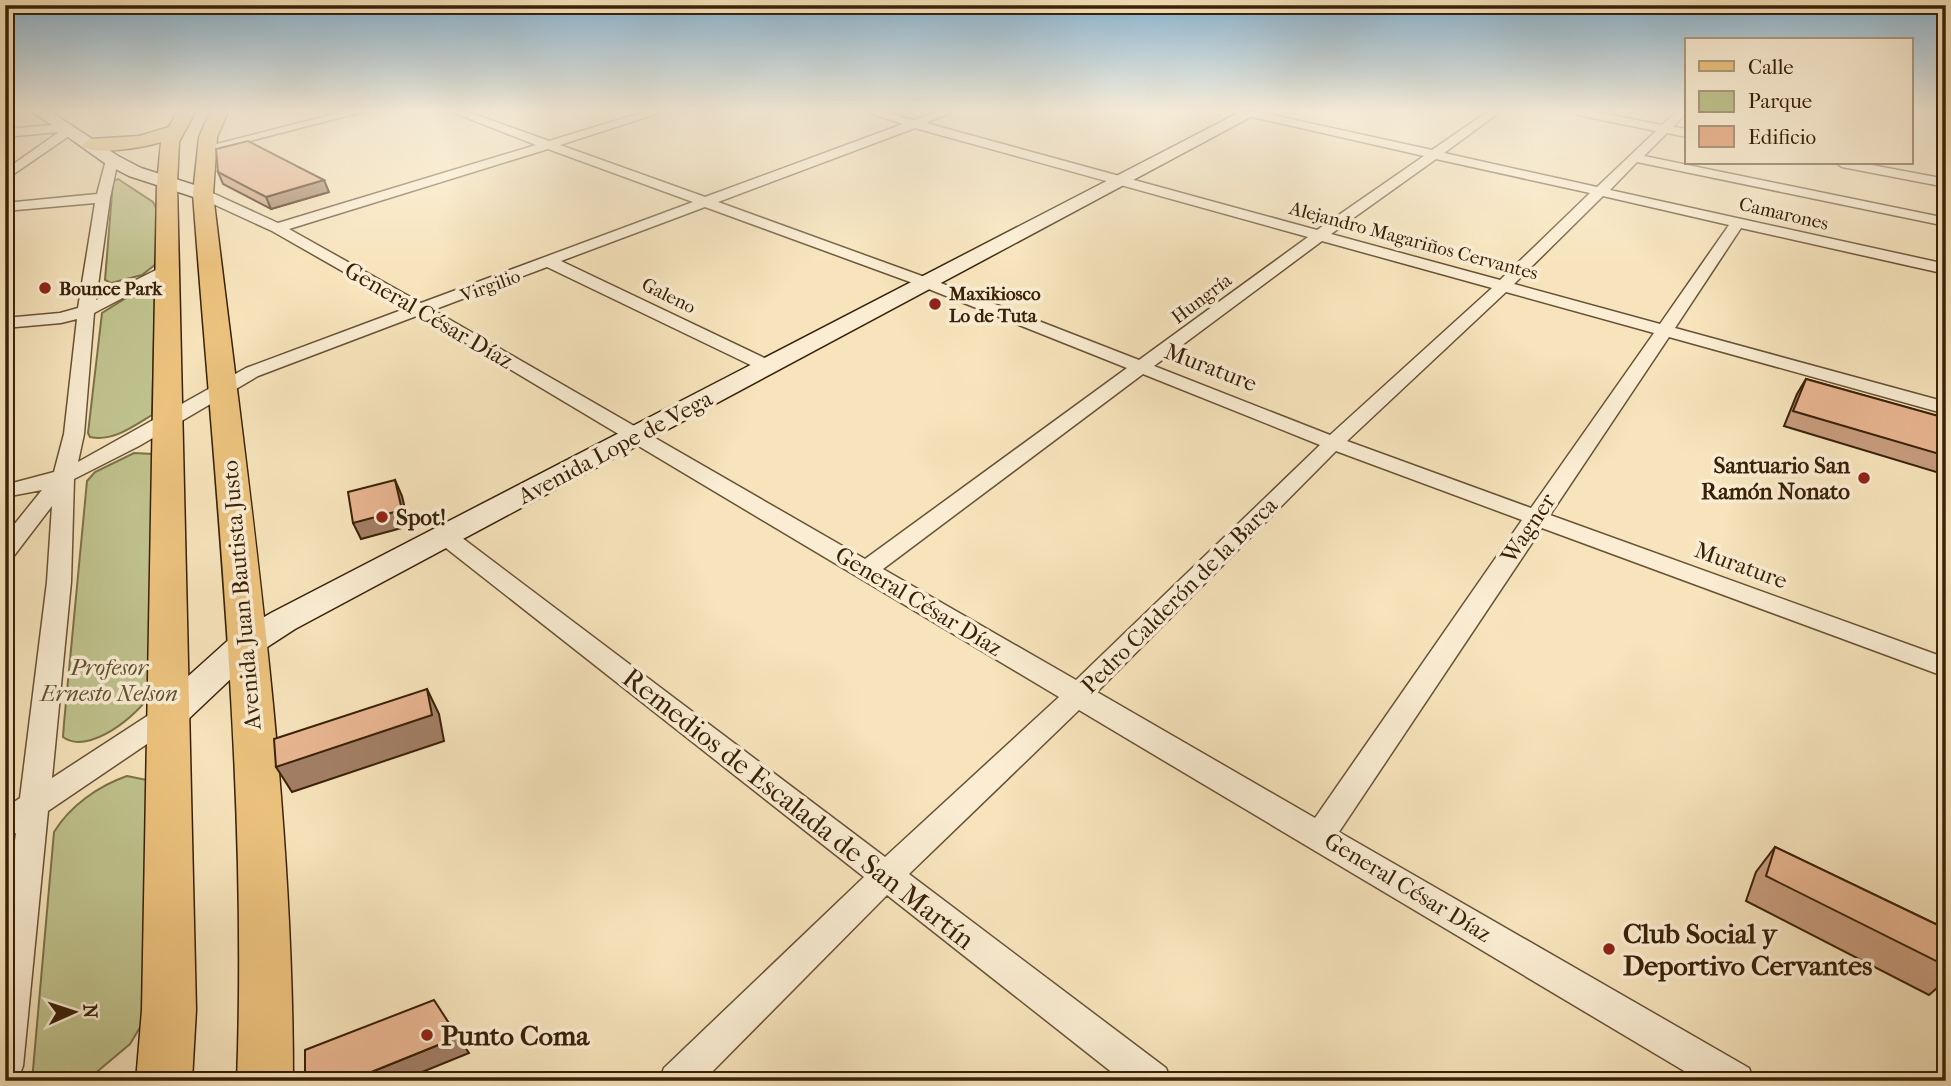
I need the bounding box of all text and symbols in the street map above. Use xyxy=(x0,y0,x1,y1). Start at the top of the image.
legend xyxy=(1685,38,1912,164)
text: Calle xyxy=(1748,55,1794,79)
text: Parque xyxy=(1748,89,1812,113)
text: Edificio xyxy=(1748,125,1816,149)
street label: Camarones xyxy=(1737,193,1831,235)
street label: Alejandro Magariños Cervantes xyxy=(1286,197,1540,285)
street label: General César Díaz xyxy=(340,256,518,375)
street label: Virgilio xyxy=(456,265,524,307)
street label: Hungría xyxy=(1167,269,1236,328)
street label: Galeno xyxy=(638,273,699,319)
place label: Bounce Park xyxy=(59,278,163,300)
marker: Bounce Park xyxy=(37,280,53,296)
place label: Maxikiosco Lo de Tuta xyxy=(948,283,1041,327)
marker: Maxikiosco Lo de Tuta xyxy=(927,296,943,312)
street label: Murature xyxy=(1161,338,1261,397)
street label: Avenida Lope de Vega xyxy=(513,385,717,511)
place label: Santuario San Ramón Nonato xyxy=(1701,452,1851,505)
street label: Avenida Juan Bautista Justo xyxy=(216,459,267,732)
marker: Santuario San Ramón Nonato xyxy=(1856,470,1872,486)
street label: Wagner xyxy=(1495,488,1562,569)
street label: Pedro Calderón de la Barca xyxy=(1076,492,1283,699)
place label: Spot! xyxy=(396,504,446,531)
marker: Spot! xyxy=(374,509,390,525)
street label: Murature xyxy=(1691,536,1791,595)
street label: General César Díaz xyxy=(830,541,1007,662)
park label: Profesor Ernesto Nelson xyxy=(38,654,178,707)
street label: Remedios de Escalada de San Martín xyxy=(616,661,981,956)
street label: General César Díaz xyxy=(1319,827,1496,948)
place label: Club Social y Deportivo Cervantes xyxy=(1623,917,1872,982)
marker: Club Social y Deportivo Cervantes xyxy=(1601,941,1617,957)
north arrow xyxy=(38,978,108,1048)
text: N xyxy=(79,1003,101,1020)
place label: Punto Coma xyxy=(441,1019,590,1052)
marker: Punto Coma xyxy=(419,1027,435,1043)

